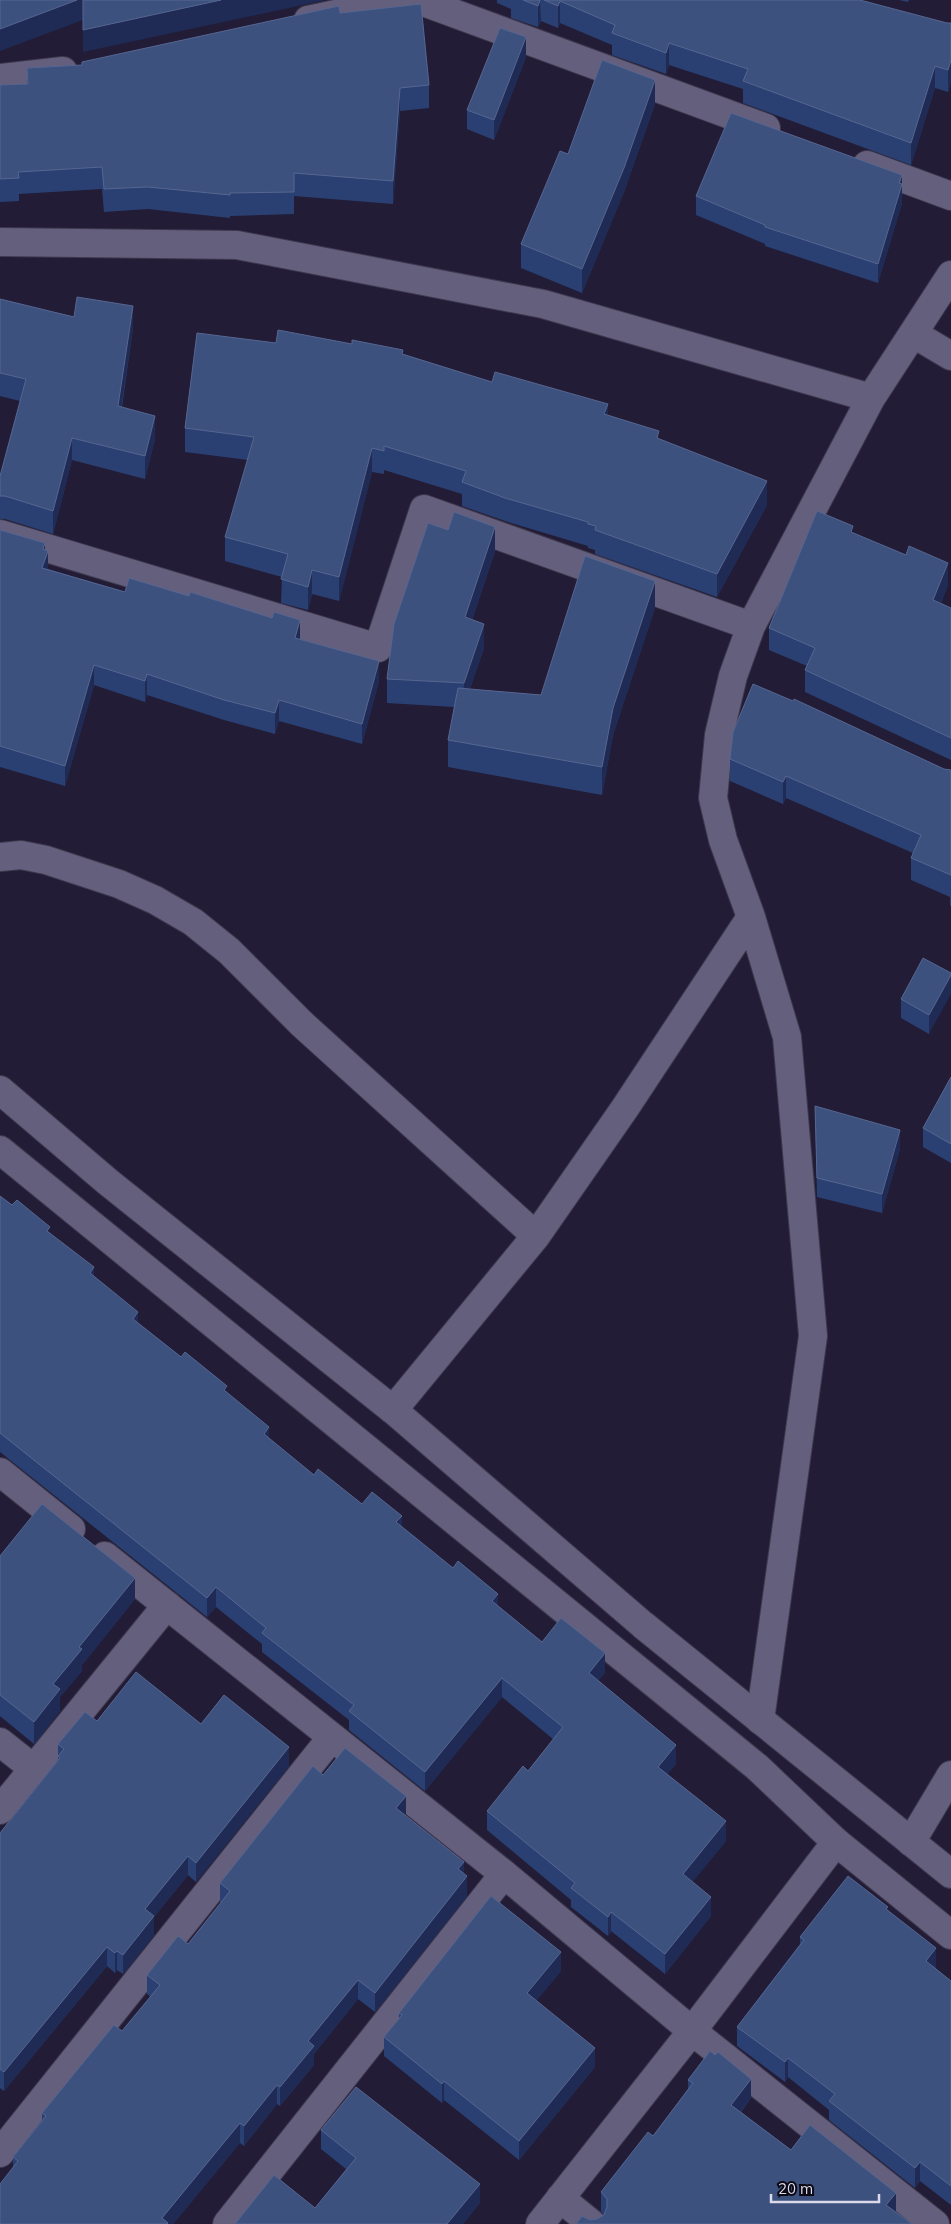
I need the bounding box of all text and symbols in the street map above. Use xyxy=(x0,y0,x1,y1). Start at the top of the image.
scale bar xyxy=(771,2172,878,2204)
text: 20 m xyxy=(778,2179,813,2198)

